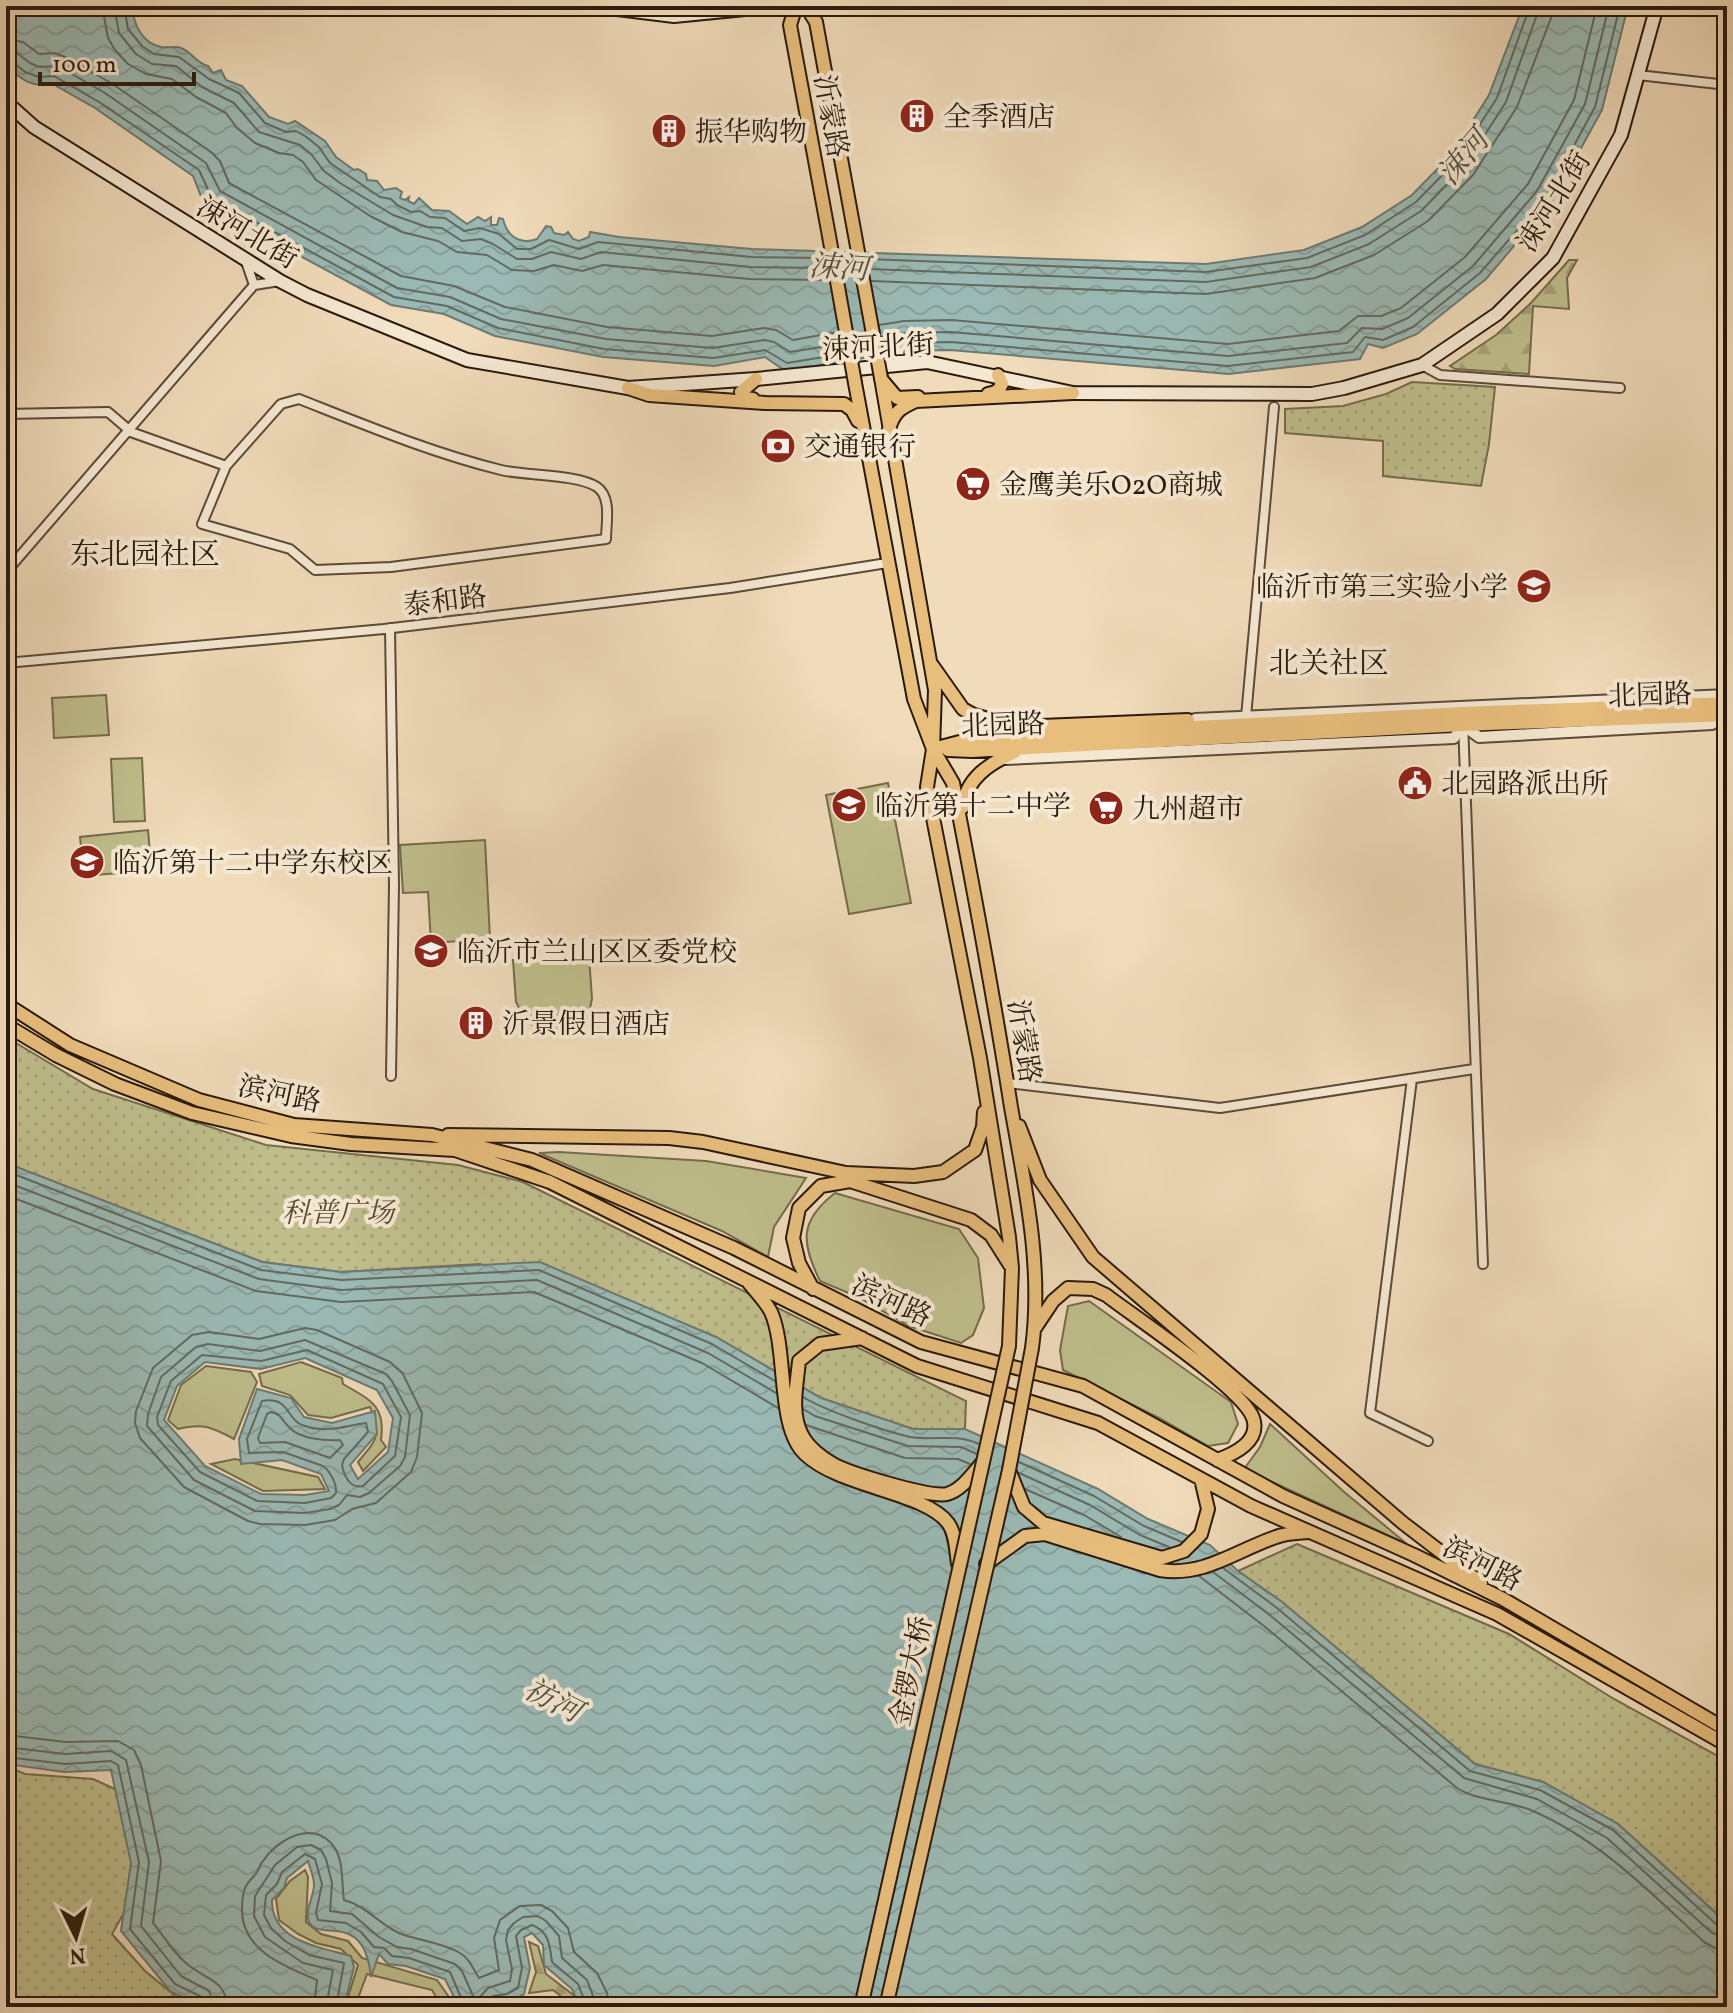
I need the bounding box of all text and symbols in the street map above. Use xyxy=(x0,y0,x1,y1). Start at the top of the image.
scale bar xyxy=(40,36,194,86)
text: 100 m xyxy=(52,49,117,83)
street label: 沂蒙路 xyxy=(803,72,856,161)
building icon: 全季酒店 xyxy=(898,97,936,135)
place label: 全季酒店 xyxy=(943,99,1055,138)
building icon: 振华购物 xyxy=(650,112,688,150)
place label: 振华购物 xyxy=(695,114,807,153)
water label: 涑河 xyxy=(1429,118,1503,195)
street label: 涑河北街 xyxy=(1509,144,1601,260)
street label: 涑河北街 xyxy=(189,189,305,280)
water label: 涑河 xyxy=(807,246,875,292)
street label: 涑河北街 xyxy=(821,326,935,371)
bank icon: 交通银行 xyxy=(759,427,797,465)
place label: 交通银行 xyxy=(804,429,916,468)
supermarket icon: 金鹰美乐O2O商城 xyxy=(954,465,992,503)
place label: 金鹰美乐O2O商城 xyxy=(999,467,1223,506)
district label: 东北园社区 xyxy=(70,535,220,577)
school or university icon: 临沂市第三实验小学 xyxy=(1515,567,1553,605)
place label: 临沂市第三实验小学 xyxy=(1256,569,1508,608)
street label: 泰和路 xyxy=(401,578,489,627)
district label: 北关社区 xyxy=(1269,644,1389,686)
street label: 北园路 xyxy=(1607,676,1693,717)
street label: 北园路 xyxy=(960,706,1046,747)
public building icon: 北园路派出所 xyxy=(1396,764,1434,802)
place label: 北园路派出所 xyxy=(1441,766,1609,805)
school or university icon: 临沂第十二中学 xyxy=(830,786,868,824)
place label: 临沂第十二中学 xyxy=(875,788,1071,827)
supermarket icon: 九州超市 xyxy=(1087,789,1125,827)
place label: 九州超市 xyxy=(1132,791,1244,830)
school or university icon: 临沂第十二中学东校区 xyxy=(68,843,106,881)
place label: 临沂第十二中学东校区 xyxy=(113,845,393,884)
school or university icon: 临沂市兰山区区委党校 xyxy=(412,932,450,970)
place label: 临沂市兰山区区委党校 xyxy=(457,934,737,973)
street label: 沂蒙路 xyxy=(997,997,1048,1086)
building icon: 沂景假日酒店 xyxy=(457,1004,495,1042)
place label: 沂景假日酒店 xyxy=(502,1006,670,1045)
street label: 滨河路 xyxy=(234,1068,325,1123)
park label: 科普广场 xyxy=(282,1195,396,1234)
street label: 滨河路 xyxy=(845,1267,937,1338)
street label: 滨河路 xyxy=(1436,1529,1528,1602)
street label: 金锣大桥 xyxy=(882,1613,943,1730)
water label: 祊河 xyxy=(516,1669,593,1736)
north arrow xyxy=(36,1897,116,1977)
text: N xyxy=(68,1938,87,1971)

